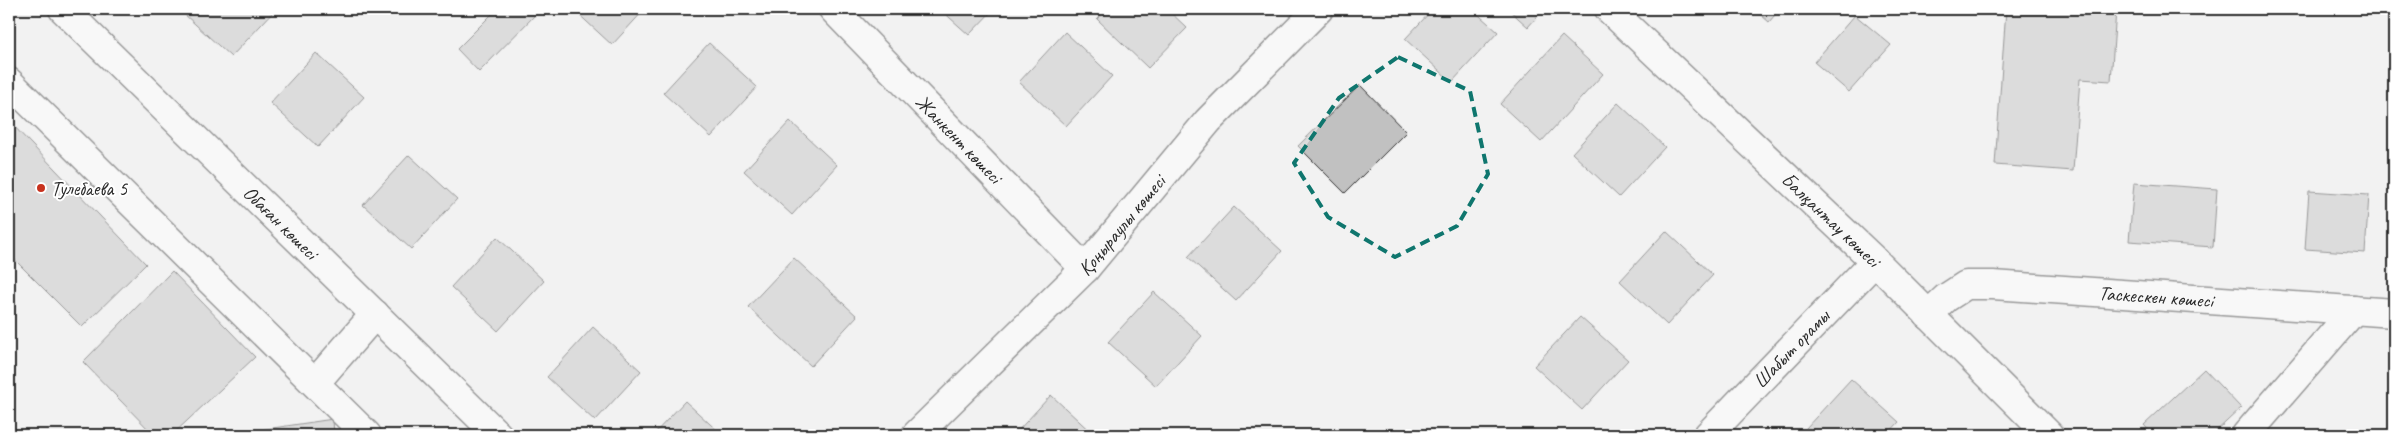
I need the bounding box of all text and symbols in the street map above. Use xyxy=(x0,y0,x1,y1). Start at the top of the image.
street label: Жанкент көшесі xyxy=(910,90,1009,191)
street label: Балқантау көшесі xyxy=(1776,167,1887,274)
street label: Қоңыраулы көшесі xyxy=(1073,168,1172,281)
place label: Тулебаева 5 xyxy=(51,176,128,201)
street label: Обаған көшесі xyxy=(238,181,325,267)
marker: Тулебаева 5 xyxy=(35,182,47,194)
street label: Таскескен көшесі xyxy=(2098,280,2216,314)
street label: Шабыт орамы xyxy=(1748,303,1836,393)

